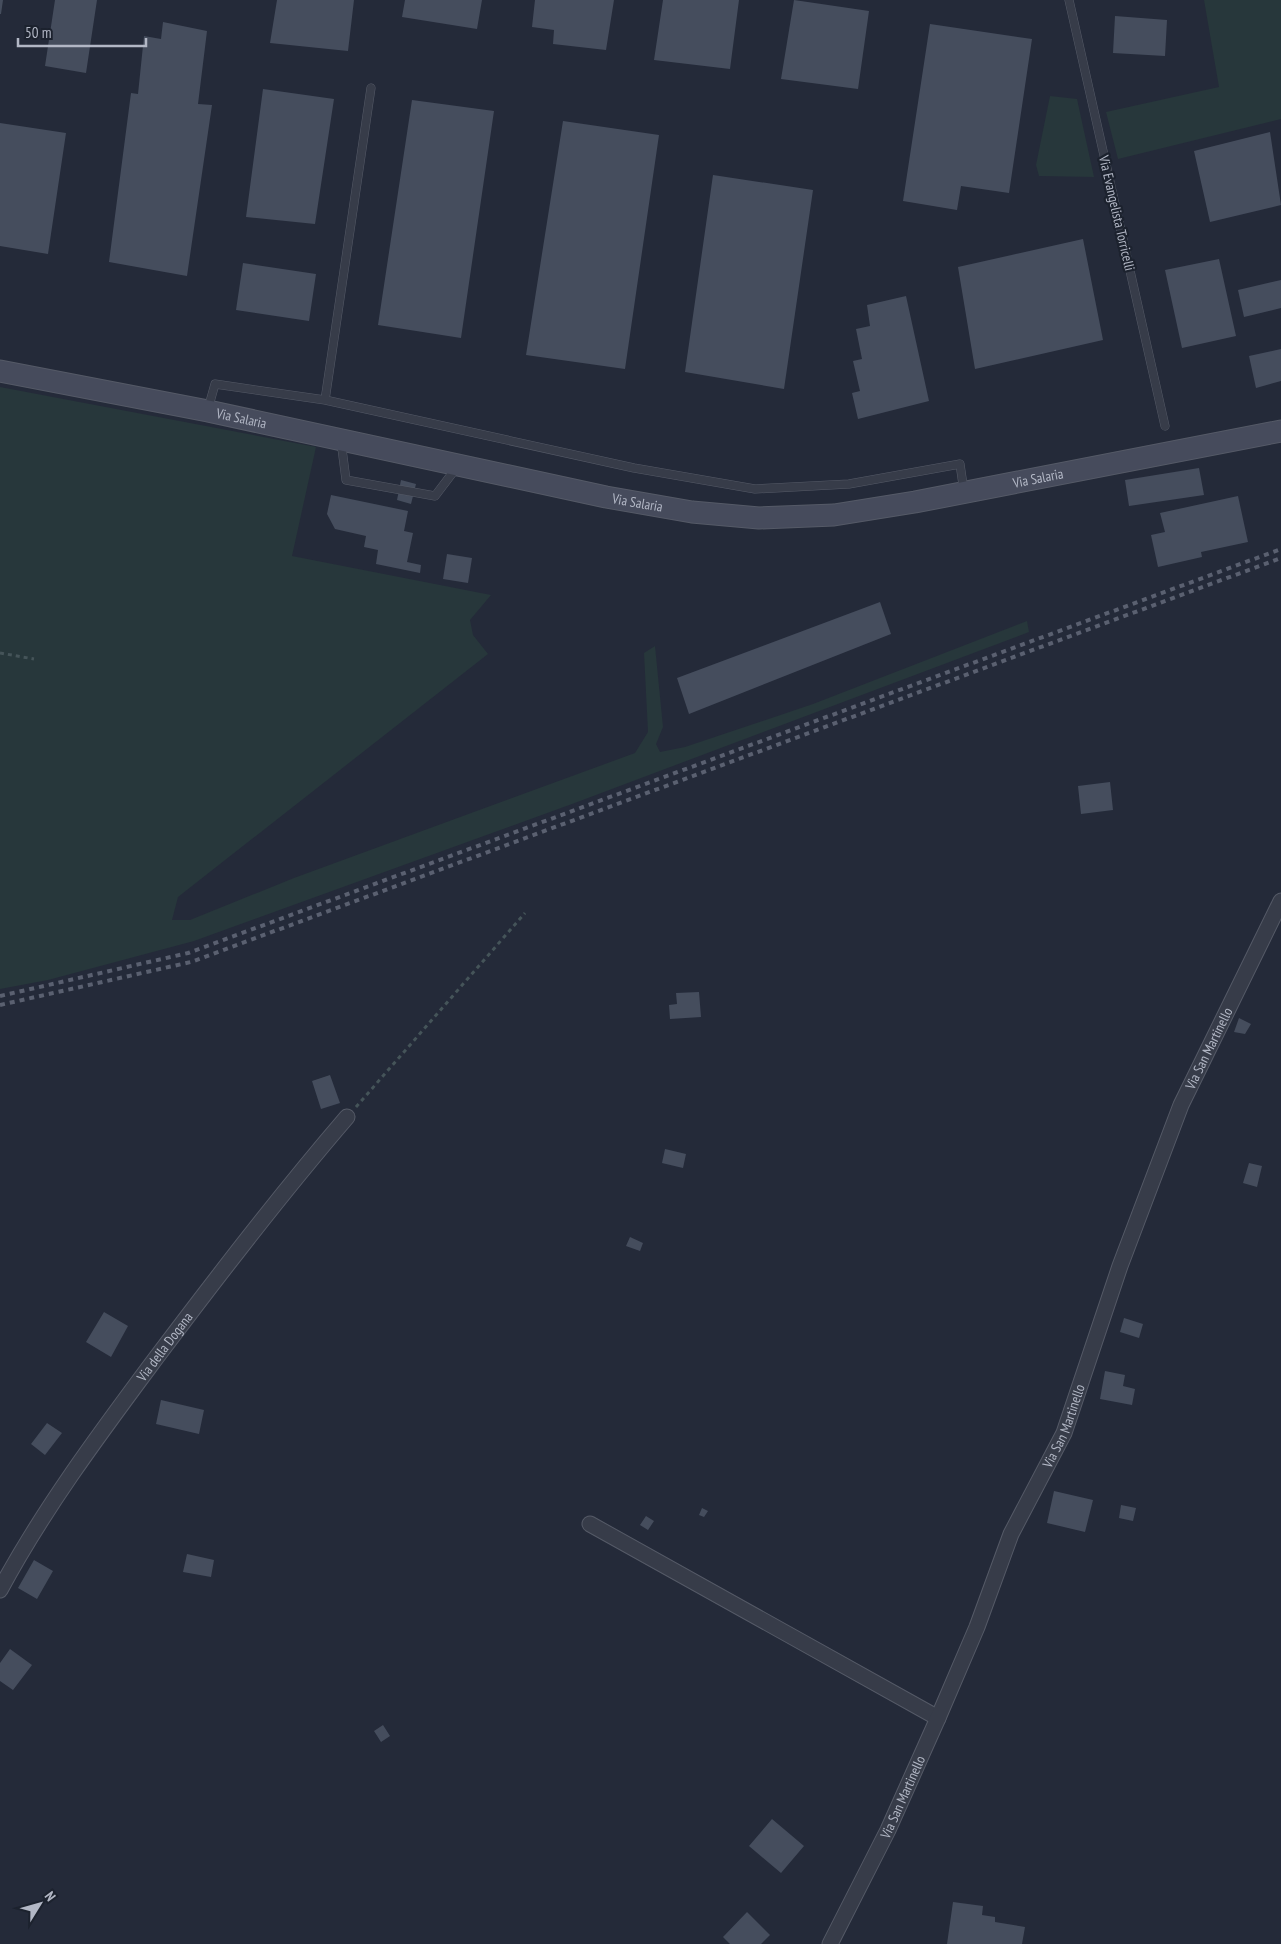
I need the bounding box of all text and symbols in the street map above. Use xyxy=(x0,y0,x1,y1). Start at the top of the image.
scale bar xyxy=(18,15,145,47)
text: 50 m xyxy=(25,23,51,42)
street label: Via Evangelista Torricelli xyxy=(1095,153,1139,272)
street label: Via Salaria xyxy=(214,404,268,432)
street label: Via Salaria xyxy=(1010,464,1065,492)
street label: Via Salaria xyxy=(610,489,664,516)
street label: Via San Martinello xyxy=(1181,1004,1236,1093)
street label: Via della Dogana xyxy=(132,1309,197,1386)
street label: Via San Martinello xyxy=(1038,1382,1089,1472)
street label: Via San Martinello xyxy=(876,1753,929,1842)
north arrow xyxy=(15,1879,65,1929)
text: N xyxy=(41,1888,60,1905)

